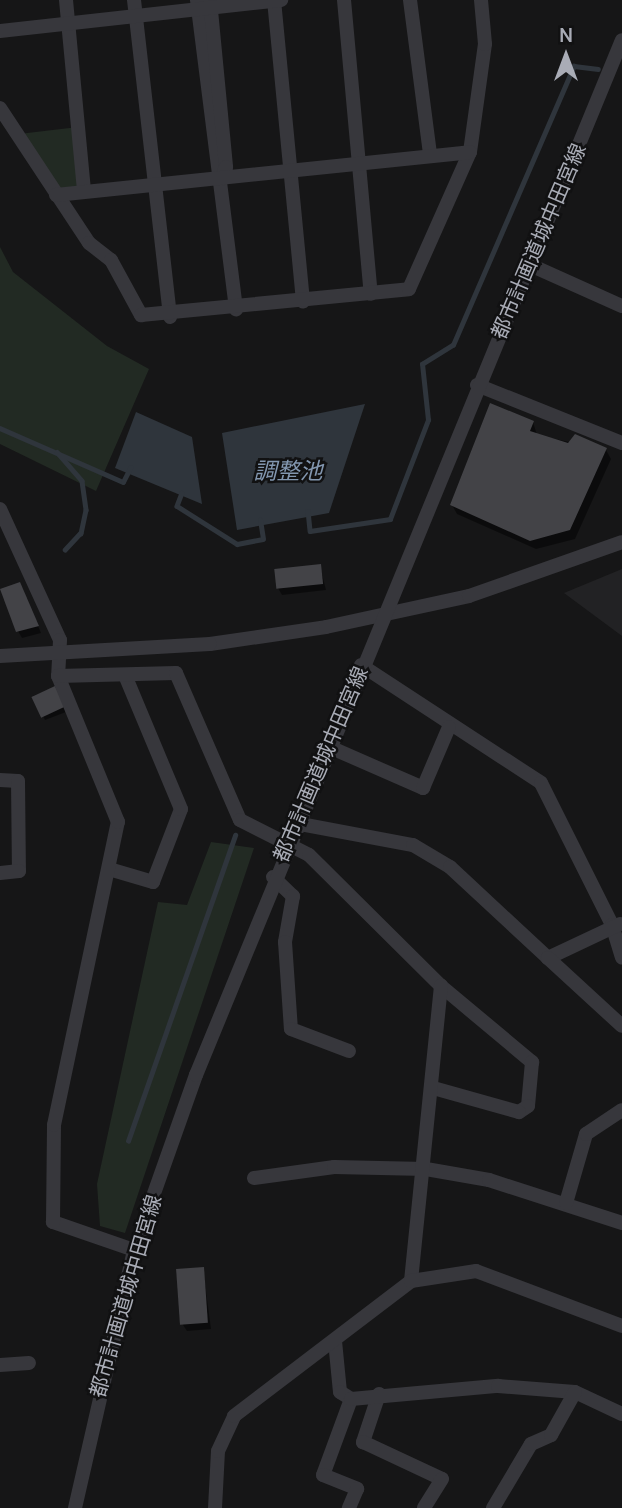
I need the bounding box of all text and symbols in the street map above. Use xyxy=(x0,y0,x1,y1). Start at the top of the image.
north arrow xyxy=(531,21,601,91)
text: N xyxy=(559,22,573,48)
street label: 都市計画道城中田宮線 xyxy=(485,139,591,343)
water label: 調整池 xyxy=(254,456,322,484)
street label: 都市計画道城中田宮線 xyxy=(267,662,373,866)
street label: 都市計画道城中田宮線 xyxy=(84,1192,166,1400)

